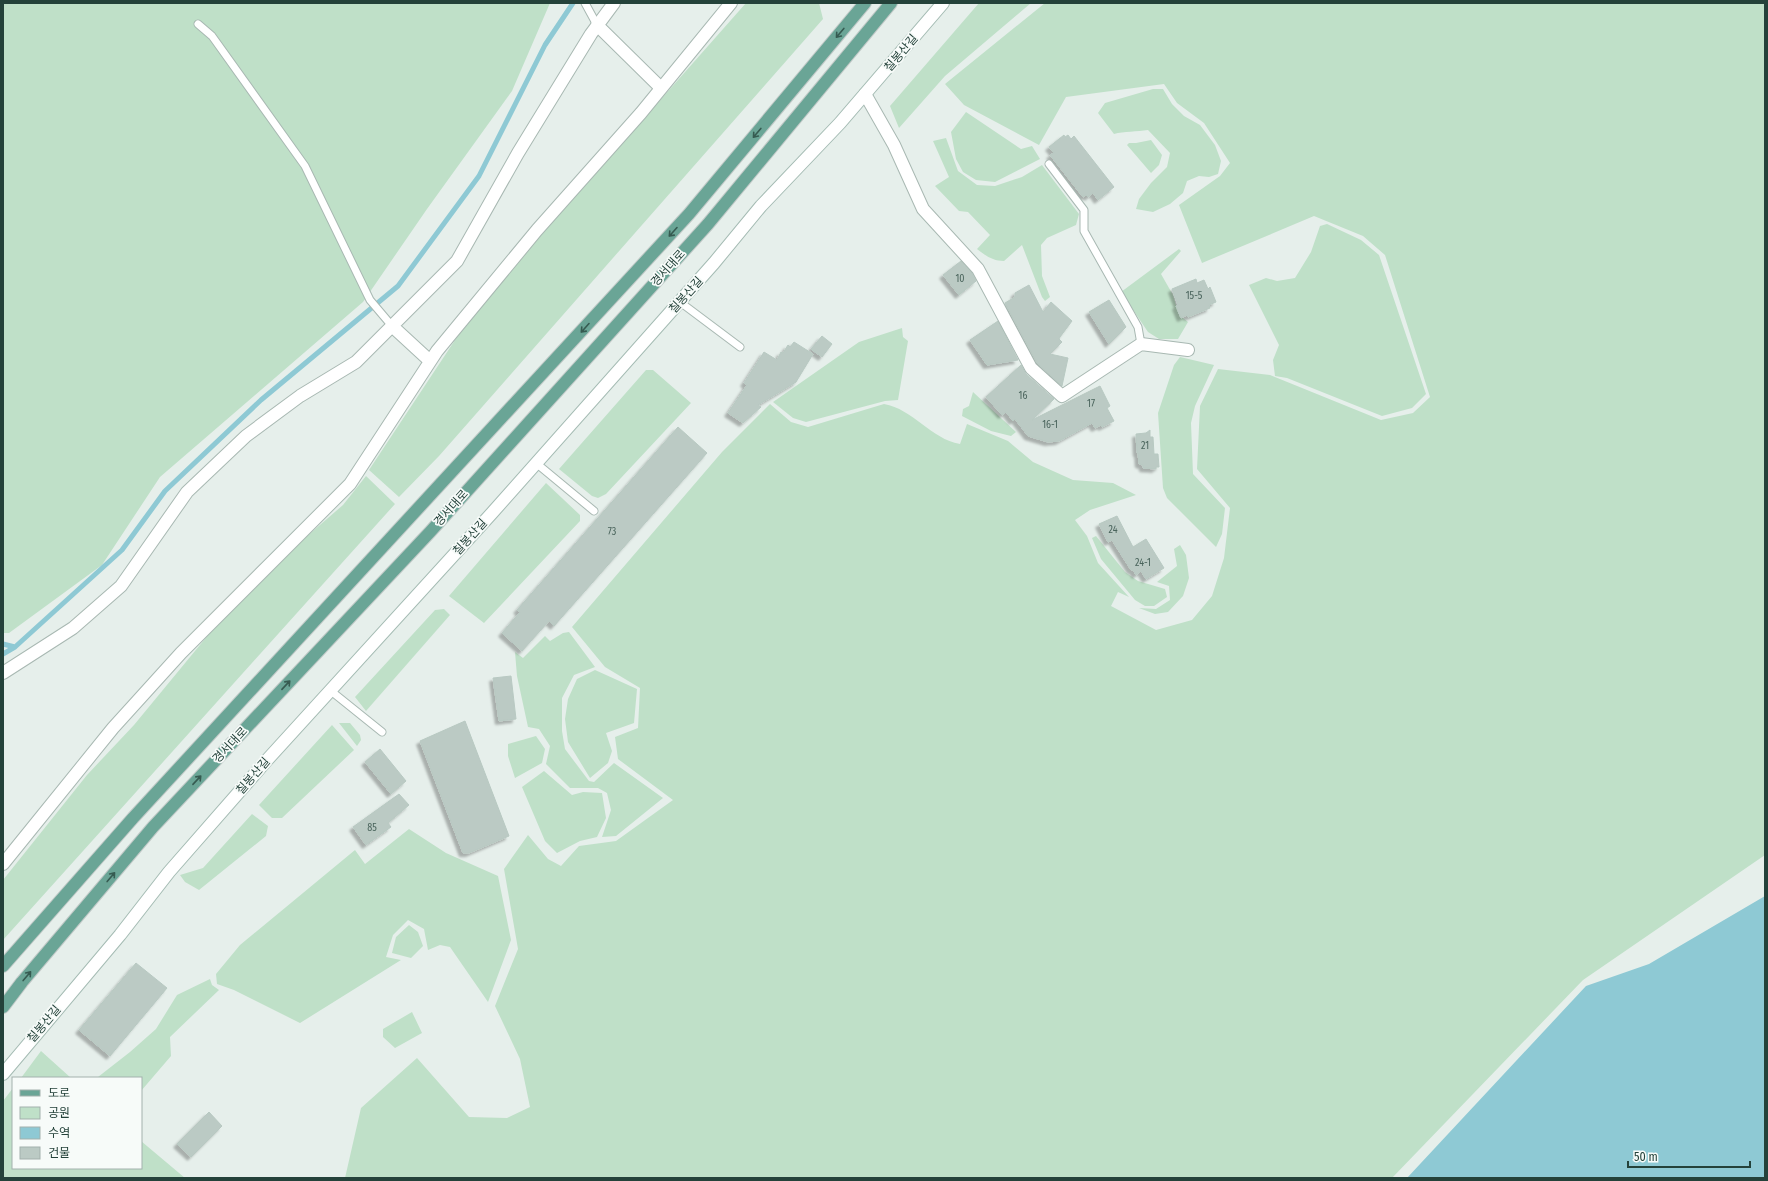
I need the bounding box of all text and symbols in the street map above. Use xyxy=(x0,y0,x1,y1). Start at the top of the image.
one-way arrow xyxy=(836,28,845,38)
street label: 칠봉산길 xyxy=(881,32,921,74)
one-way arrow xyxy=(753,127,761,138)
one-way arrow xyxy=(668,227,678,237)
street label: 경서대로 xyxy=(648,247,688,289)
house number: 10 xyxy=(955,273,965,285)
street label: 칠봉산길 xyxy=(666,274,706,316)
house number: 15-5 xyxy=(1186,290,1203,302)
one-way arrow xyxy=(580,323,590,333)
house number: 16 xyxy=(1019,390,1027,402)
house number: 17 xyxy=(1087,398,1095,410)
house number: 16-1 xyxy=(1042,419,1058,431)
house number: 21 xyxy=(1141,440,1149,452)
street label: 경서대로 xyxy=(431,487,471,529)
street label: 칠봉산길 xyxy=(450,516,490,558)
house number: 24 xyxy=(1108,524,1118,536)
house number: 73 xyxy=(608,526,617,538)
house number: 24-1 xyxy=(1135,557,1151,569)
one-way arrow xyxy=(282,680,291,690)
street label: 경서대로 xyxy=(210,724,250,766)
street label: 칠봉산길 xyxy=(233,755,273,797)
one-way arrow xyxy=(193,775,202,785)
house number: 85 xyxy=(367,822,377,834)
one-way arrow xyxy=(106,871,115,882)
one-way arrow xyxy=(22,970,31,981)
street label: 칠봉산길 xyxy=(24,1003,64,1045)
legend xyxy=(12,1077,142,1169)
text: 도로 xyxy=(48,1086,70,1100)
text: 공원 xyxy=(48,1106,70,1120)
text: 수역 xyxy=(48,1126,70,1140)
scale bar xyxy=(1628,1143,1750,1169)
text: 건물 xyxy=(48,1146,70,1160)
text: 50 m xyxy=(1634,1150,1658,1164)

